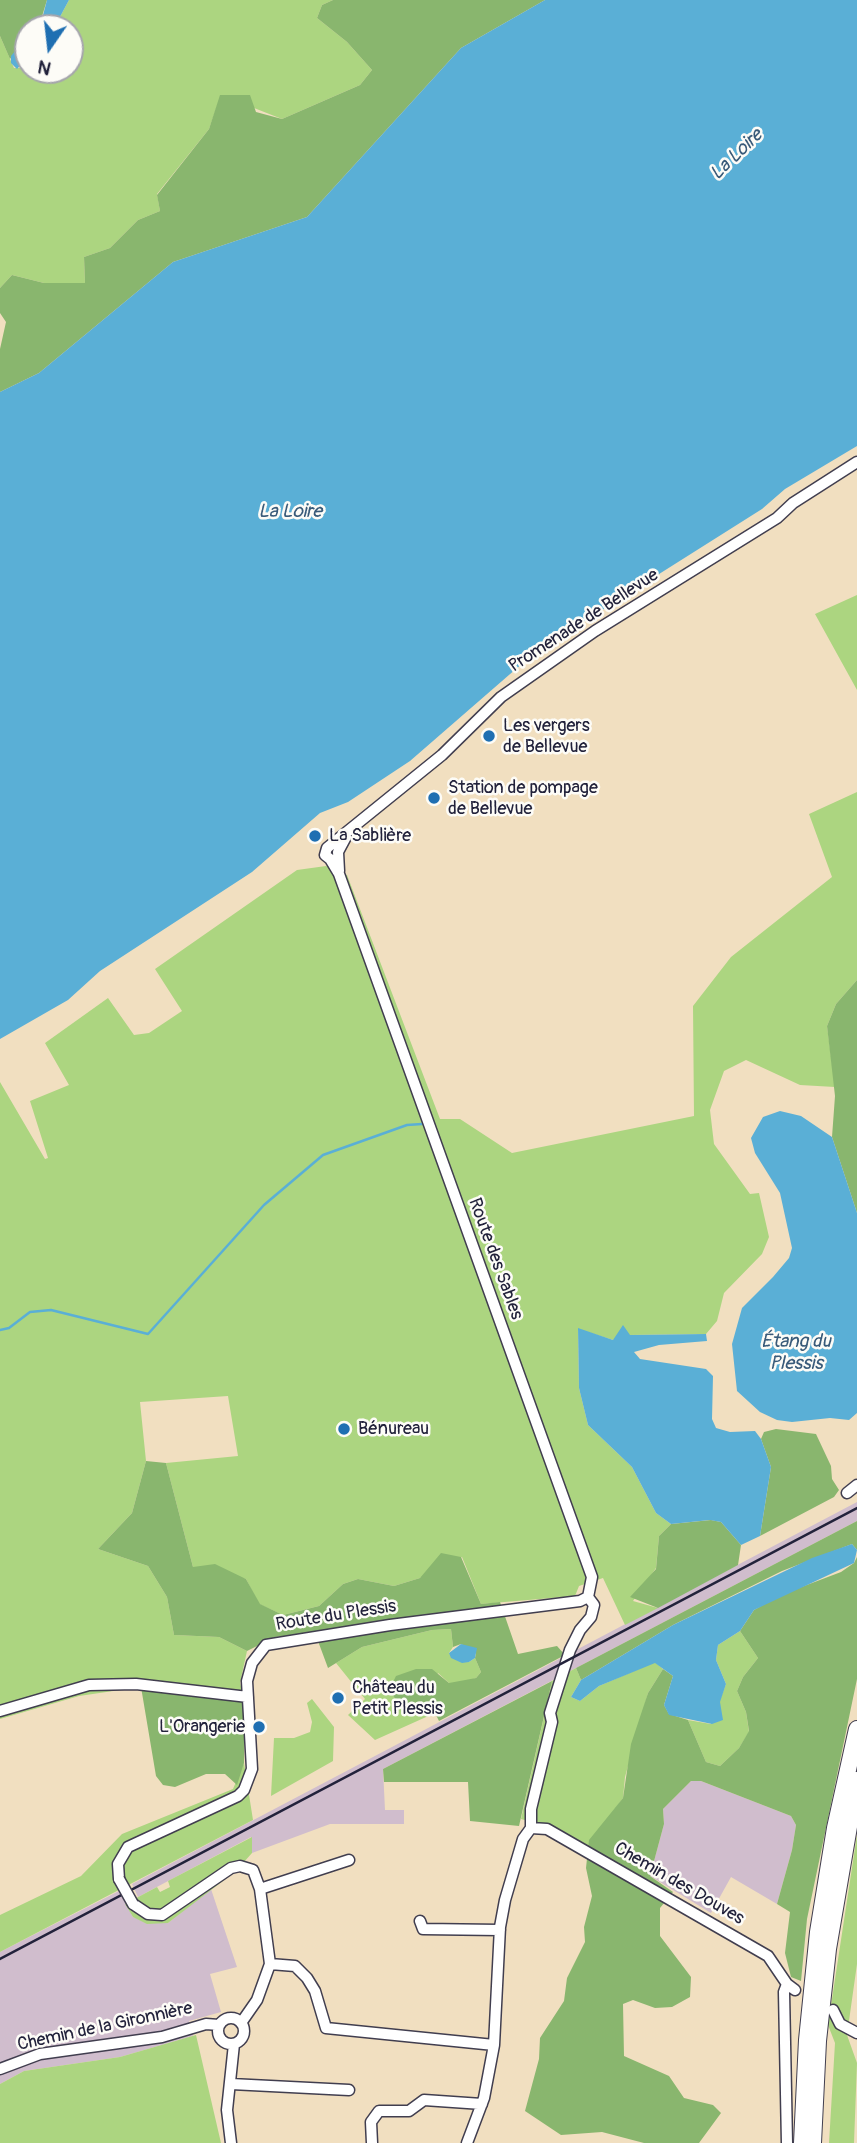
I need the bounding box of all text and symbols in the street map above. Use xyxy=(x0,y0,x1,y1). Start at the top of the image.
north arrow xyxy=(14,14,84,84)
text: N xyxy=(35,54,54,81)
water label: La Loire xyxy=(706,125,768,185)
water label: La Loire xyxy=(258,501,322,523)
street label: Promenade de Bellevue xyxy=(505,565,663,677)
place label: Les vergers de Bellevue xyxy=(503,715,590,758)
marker: Les vergers de Bellevue xyxy=(481,728,497,744)
place label: Station de pompage de Bellevue xyxy=(448,777,598,820)
marker: Station de pompage de Bellevue xyxy=(426,790,442,806)
place label: La Sablière xyxy=(329,825,411,847)
marker: La Sablière xyxy=(307,828,323,844)
street label: Route des Sables xyxy=(463,1195,527,1323)
water label: Étang du Plessis xyxy=(761,1331,831,1375)
place label: Bénureau xyxy=(358,1418,429,1440)
marker: Bénureau xyxy=(336,1421,352,1437)
street label: Route du Plessis xyxy=(274,1596,398,1636)
place label: Château du Petit Plessis xyxy=(352,1677,443,1720)
marker: Château du Petit Plessis xyxy=(330,1690,346,1706)
place label: L'Orangerie xyxy=(159,1716,245,1738)
marker: L'Orangerie xyxy=(251,1719,267,1735)
street label: Chemin des Douves xyxy=(610,1838,748,1930)
street label: Chemin de la Gironnière xyxy=(15,1998,195,2056)

